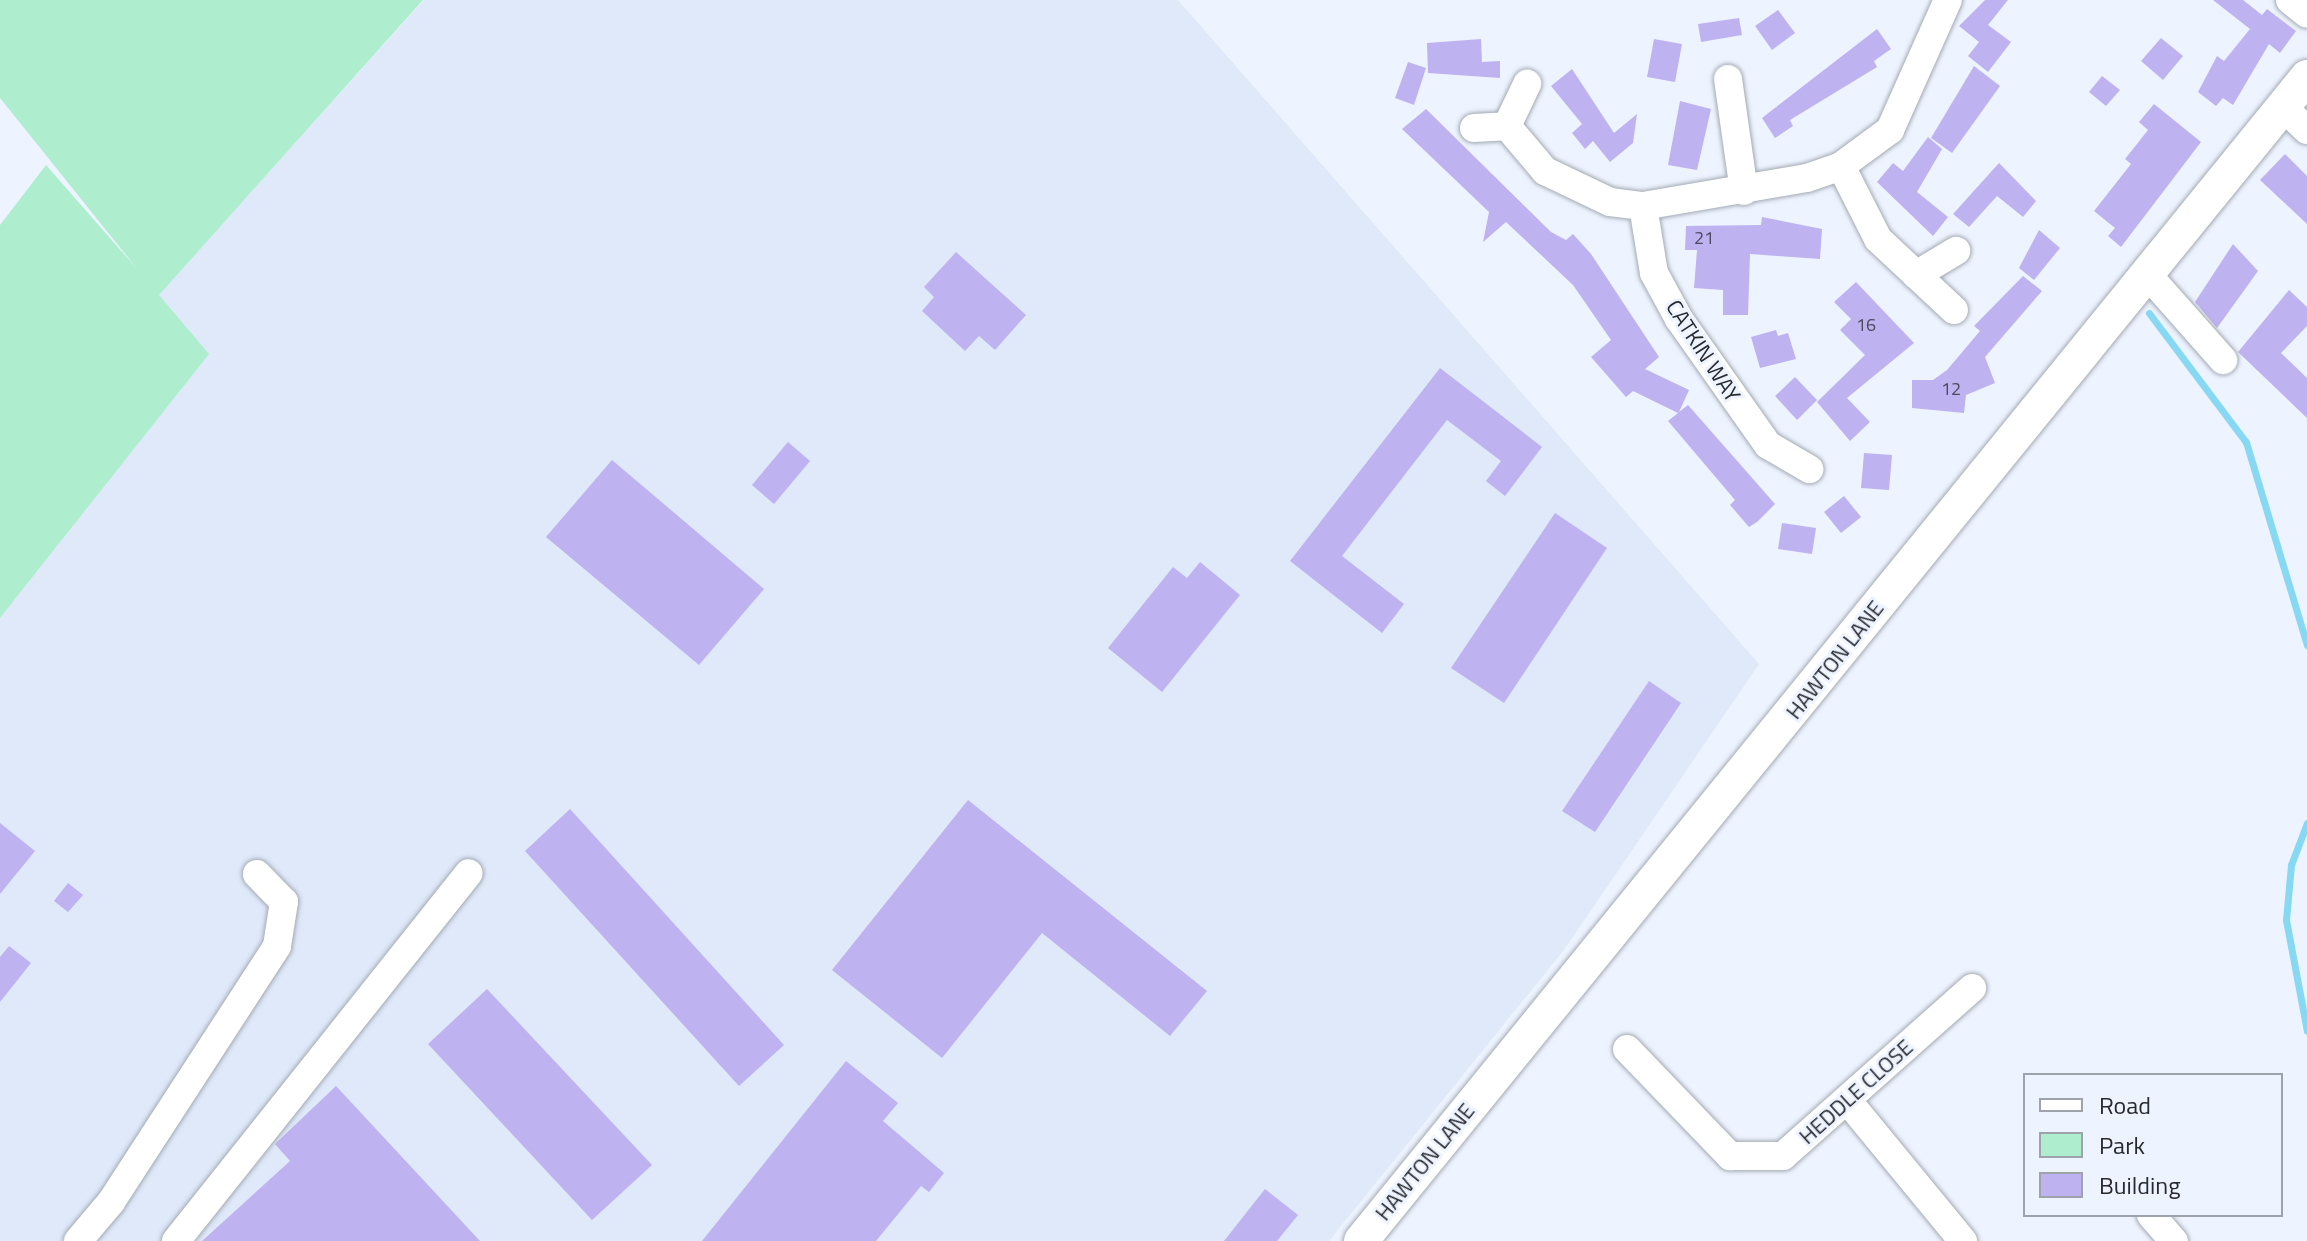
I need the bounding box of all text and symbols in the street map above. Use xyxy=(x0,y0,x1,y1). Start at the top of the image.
house number: 21 xyxy=(1694,227,1714,249)
street label: CATKIN WAY xyxy=(1660,295,1746,407)
house number: 16 xyxy=(1856,314,1876,336)
house number: 12 xyxy=(1941,378,1961,400)
street label: HAWTON LANE xyxy=(1781,596,1889,724)
street label: HEDDLE CLOSE xyxy=(1794,1034,1918,1150)
legend xyxy=(2023,1073,2283,1217)
text: Road xyxy=(2099,1087,2151,1123)
street label: HAWTON LANE xyxy=(1370,1098,1480,1226)
text: Park xyxy=(2099,1127,2145,1163)
text: Building xyxy=(2099,1167,2181,1203)

